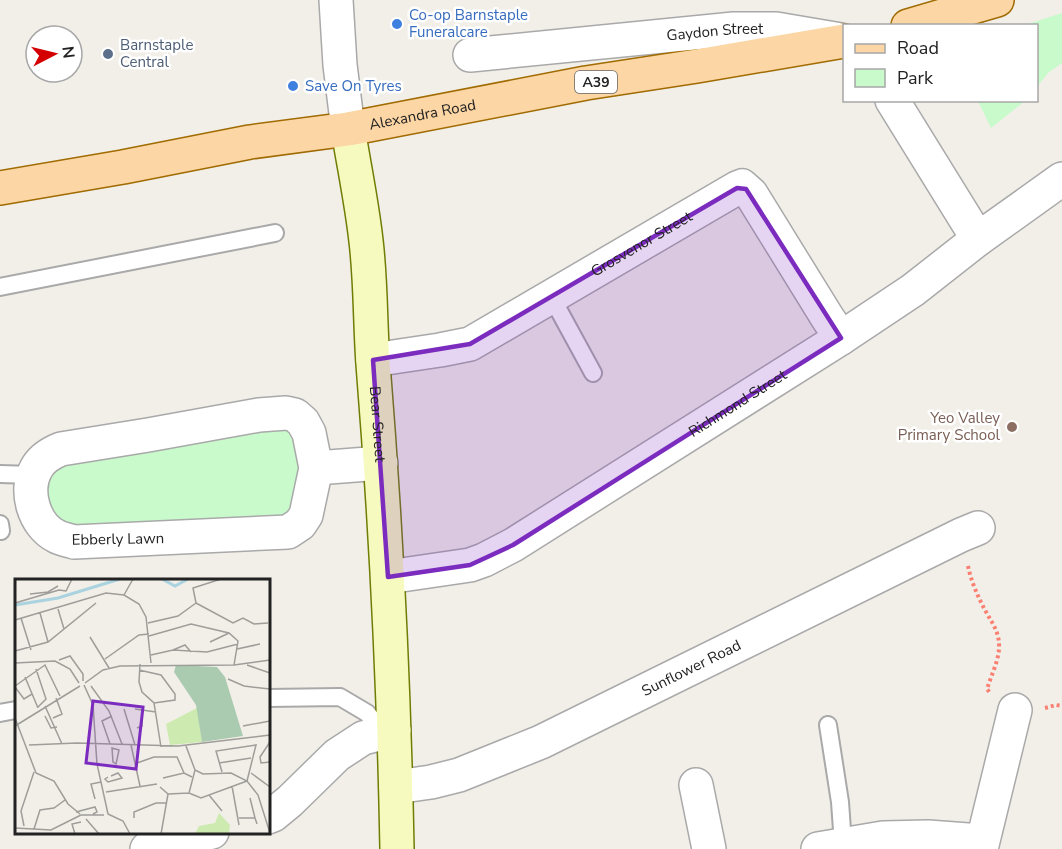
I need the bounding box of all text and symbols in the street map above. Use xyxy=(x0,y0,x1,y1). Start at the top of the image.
place label: Co-op Barnstaple Funeralcare xyxy=(409,5,528,42)
marker: Co-op Barnstaple Funeralcare xyxy=(390,17,404,31)
street label: Gaydon Street xyxy=(666,19,764,46)
north arrow xyxy=(24,24,84,84)
legend xyxy=(843,24,1038,102)
place label: Barnstaple Central xyxy=(120,35,193,72)
text: Road xyxy=(897,36,939,60)
text: N xyxy=(56,45,80,60)
marker: Barnstaple Central xyxy=(101,47,115,61)
text: Park xyxy=(897,66,934,90)
road number: A39 xyxy=(575,71,617,93)
place label: Save On Tyres xyxy=(305,76,402,96)
marker: Save On Tyres xyxy=(286,79,300,93)
street label: Alexandra Road xyxy=(367,94,478,135)
street label: Grosvenor Street xyxy=(587,206,697,281)
street label: Richmond Street xyxy=(685,364,791,442)
street label: Bear Street xyxy=(365,385,390,464)
place label: Yeo Valley Primary School xyxy=(898,408,1001,445)
marker: Yeo Valley Primary School xyxy=(1005,420,1019,434)
street label: Ebberly Lawn xyxy=(72,528,164,550)
inset map xyxy=(15,579,270,834)
street label: Sunflower Road xyxy=(638,635,744,701)

